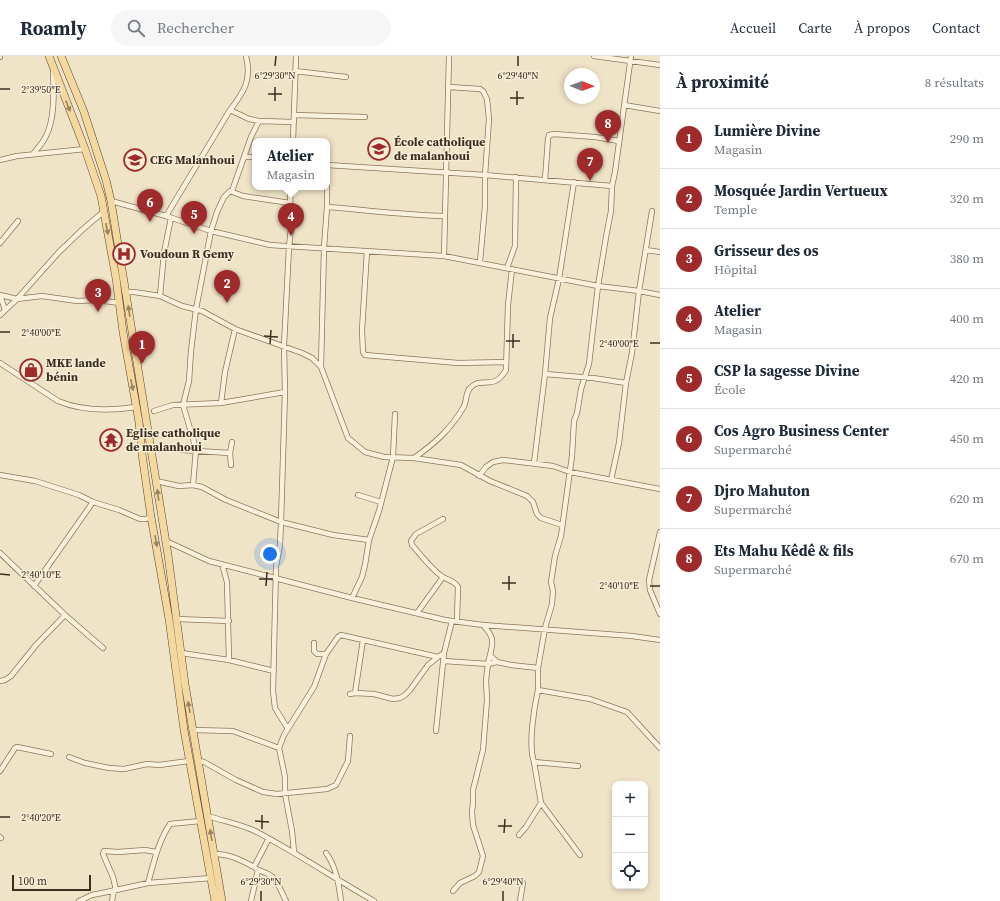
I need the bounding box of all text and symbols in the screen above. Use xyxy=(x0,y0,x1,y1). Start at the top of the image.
search box xyxy=(111,10,391,46)
text: Roamly xyxy=(20,15,87,41)
icon: search xyxy=(125,17,147,39)
text: Rechercher xyxy=(157,17,234,38)
text: Accueil xyxy=(730,18,776,38)
text: Carte xyxy=(798,18,832,38)
text: À propos xyxy=(854,18,910,38)
text: Contact xyxy=(932,18,980,38)
north arrow xyxy=(564,68,600,104)
text: 6°29'30"N xyxy=(254,69,296,82)
text: 6°29'40"N xyxy=(497,69,539,82)
text: À proximité xyxy=(676,70,769,94)
text: 8 résultats xyxy=(925,74,984,91)
text: 2°39'50"E xyxy=(21,83,61,96)
one-way arrow xyxy=(65,100,71,112)
pin: 8 xyxy=(595,110,621,143)
text: Lumière Divine xyxy=(714,120,820,141)
text: 1 xyxy=(685,130,693,147)
text: 290 m xyxy=(950,130,984,147)
place label: École catholique de malanhoui xyxy=(394,134,486,164)
school or university icon: École catholique de malanhoui xyxy=(366,136,392,162)
popup xyxy=(252,138,330,190)
text: Magasin xyxy=(714,141,762,158)
text: Atelier xyxy=(267,145,314,166)
school or university icon: CEG Malanhoui xyxy=(122,147,148,173)
pin: 7 xyxy=(577,148,603,181)
place label: CEG Malanhoui xyxy=(150,152,235,168)
text: Magasin xyxy=(267,166,315,183)
text: Mosquée Jardin Vertueux xyxy=(714,180,888,201)
pin: 6 xyxy=(137,189,163,222)
text: 2 xyxy=(685,190,693,207)
text: 320 m xyxy=(950,190,984,207)
pin: 5 xyxy=(181,201,207,234)
text: Temple xyxy=(714,201,757,218)
pin: 4 xyxy=(278,203,304,236)
one-way arrow xyxy=(104,223,110,235)
text: Grisseur des os xyxy=(714,240,819,261)
hospital icon: Voudoun R Gemy xyxy=(111,241,137,267)
place label: Voudoun R Gemy xyxy=(140,246,235,262)
text: 3 xyxy=(685,250,693,267)
text: 380 m xyxy=(950,250,984,267)
text: Hôpital xyxy=(714,261,757,278)
pin: 2 xyxy=(214,270,240,303)
pin: 3 xyxy=(85,279,111,312)
text: Atelier xyxy=(714,300,761,321)
one-way arrow xyxy=(126,305,132,317)
text: 4 xyxy=(685,310,693,327)
text: 400 m xyxy=(950,310,984,327)
text: Magasin xyxy=(714,321,762,338)
text: 2°40'00"E xyxy=(21,326,61,339)
pin: 1 xyxy=(129,331,155,364)
text: 2°40'00"E xyxy=(599,337,639,350)
place label: MKE lande bénin xyxy=(46,355,106,385)
shop icon: MKE lande bénin xyxy=(18,357,44,383)
text: CSP la sagesse Divine xyxy=(714,360,860,381)
text: 5 xyxy=(685,370,693,387)
text: 420 m xyxy=(950,370,984,387)
one-way arrow xyxy=(129,379,135,391)
text: École xyxy=(714,381,746,398)
text: Cos Agro Business Center xyxy=(714,420,889,441)
place label: Eglise catholique de malanhoui xyxy=(126,425,221,455)
temple icon: Eglise catholique de malanhoui xyxy=(98,427,124,453)
text: 6 xyxy=(685,430,693,447)
text: 450 m xyxy=(950,430,984,447)
text: Supermarché xyxy=(714,441,792,458)
text: Djro Mahuton xyxy=(714,480,810,501)
one-way arrow xyxy=(155,489,161,501)
text: 7 xyxy=(685,490,693,507)
text: 620 m xyxy=(950,490,984,507)
text: Supermarché xyxy=(714,501,792,518)
one-way arrow xyxy=(153,535,159,547)
text: Ets Mahu Kêdê & fils xyxy=(714,540,854,561)
your location xyxy=(260,544,280,564)
text: 8 xyxy=(685,550,693,567)
text: 670 m xyxy=(950,550,984,567)
text: Supermarché xyxy=(714,561,792,578)
text: 2°40'10"E xyxy=(21,568,61,581)
text: 2°40'10"E xyxy=(599,579,639,592)
one-way arrow xyxy=(186,701,192,713)
map controls xyxy=(612,781,648,889)
button: + xyxy=(612,781,648,817)
text: 2°40'20"E xyxy=(21,811,61,824)
button: − xyxy=(612,817,648,853)
one-way arrow xyxy=(208,829,214,841)
button: locate xyxy=(612,853,648,889)
scale bar xyxy=(12,873,91,892)
text: 100 m xyxy=(18,874,47,889)
text: 6°29'30"N xyxy=(240,875,282,888)
text: 6°29'40"N xyxy=(482,875,524,888)

